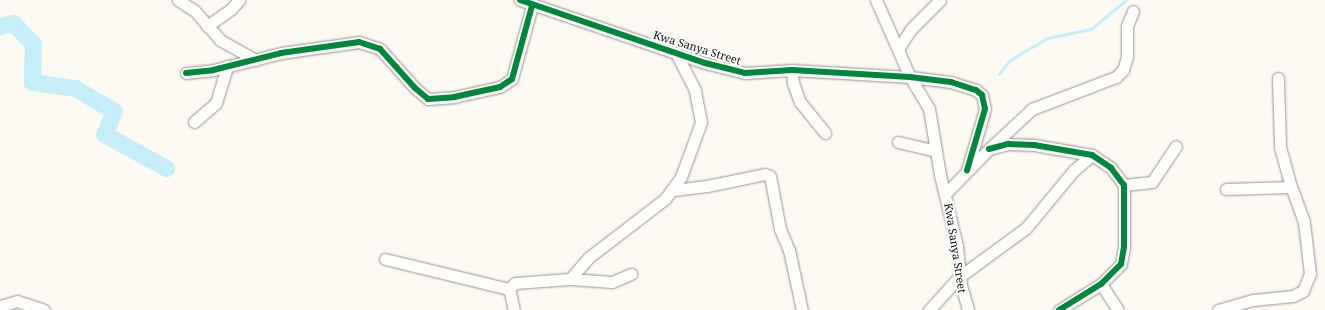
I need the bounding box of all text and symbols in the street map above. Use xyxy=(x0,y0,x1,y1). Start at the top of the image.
street label: Kwa Sanya Street xyxy=(652,28,742,68)
street label: Kwa Sanya Street xyxy=(941,202,969,294)

